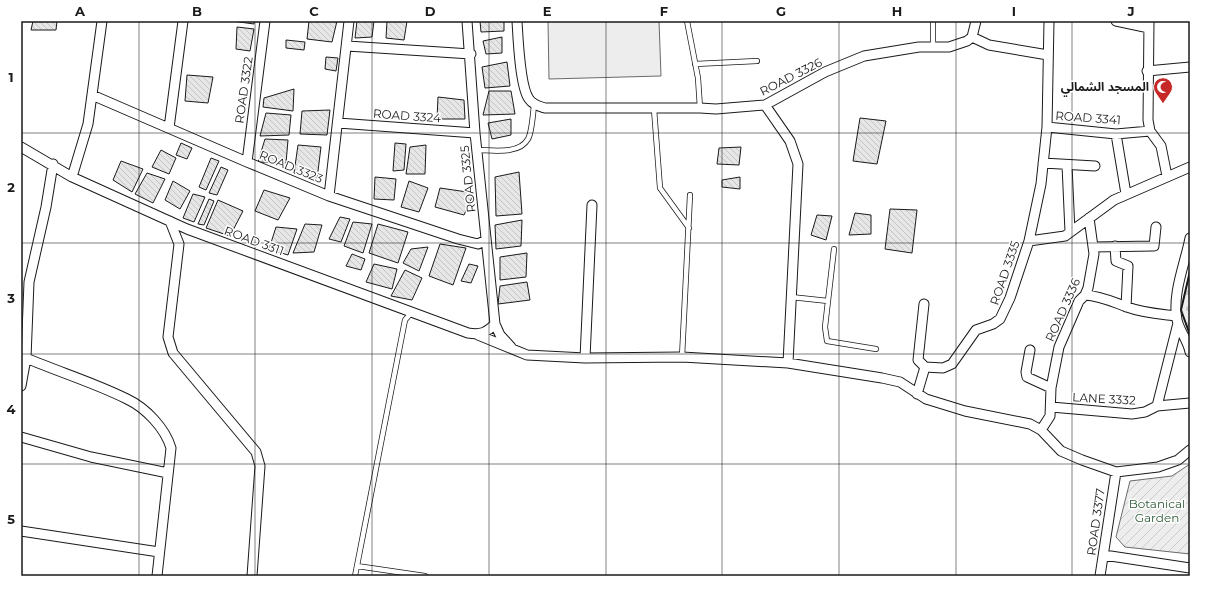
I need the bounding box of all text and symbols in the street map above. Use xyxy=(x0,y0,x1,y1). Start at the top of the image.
text: A xyxy=(74,3,86,19)
text: B xyxy=(192,3,202,19)
text: C xyxy=(309,3,319,19)
text: D xyxy=(425,3,436,19)
text: E xyxy=(543,3,552,19)
text: F xyxy=(660,3,668,19)
text: G xyxy=(776,3,786,19)
text: H xyxy=(892,3,902,19)
text: I xyxy=(1012,3,1016,19)
text: J xyxy=(1126,3,1135,19)
street label: ROAD 3326 xyxy=(757,54,824,99)
street label: ROAD 3322 xyxy=(231,55,256,124)
text: 1 xyxy=(8,69,14,85)
mosque icon: المسجد الشمالي xyxy=(1152,76,1174,104)
place label: المسجد الشمالي xyxy=(1061,79,1149,97)
street label: ROAD 3324 xyxy=(373,106,442,125)
street label: ROAD 3341 xyxy=(1055,108,1121,127)
street label: ROAD 3325 xyxy=(457,145,478,213)
street label: ROAD 3323 xyxy=(257,147,325,186)
text: 2 xyxy=(7,179,15,195)
street label: ROAD 3311 xyxy=(222,223,286,258)
street label: ROAD 3335 xyxy=(987,238,1023,307)
street label: ROAD 3336 xyxy=(1042,276,1083,344)
text: 3 xyxy=(6,290,15,306)
street label: LANE 3332 xyxy=(1072,389,1136,408)
text: 4 xyxy=(7,401,16,417)
street label: ROAD 3377 xyxy=(1083,487,1108,557)
park label: Botanical Garden xyxy=(1129,496,1185,525)
text: 5 xyxy=(7,511,15,527)

